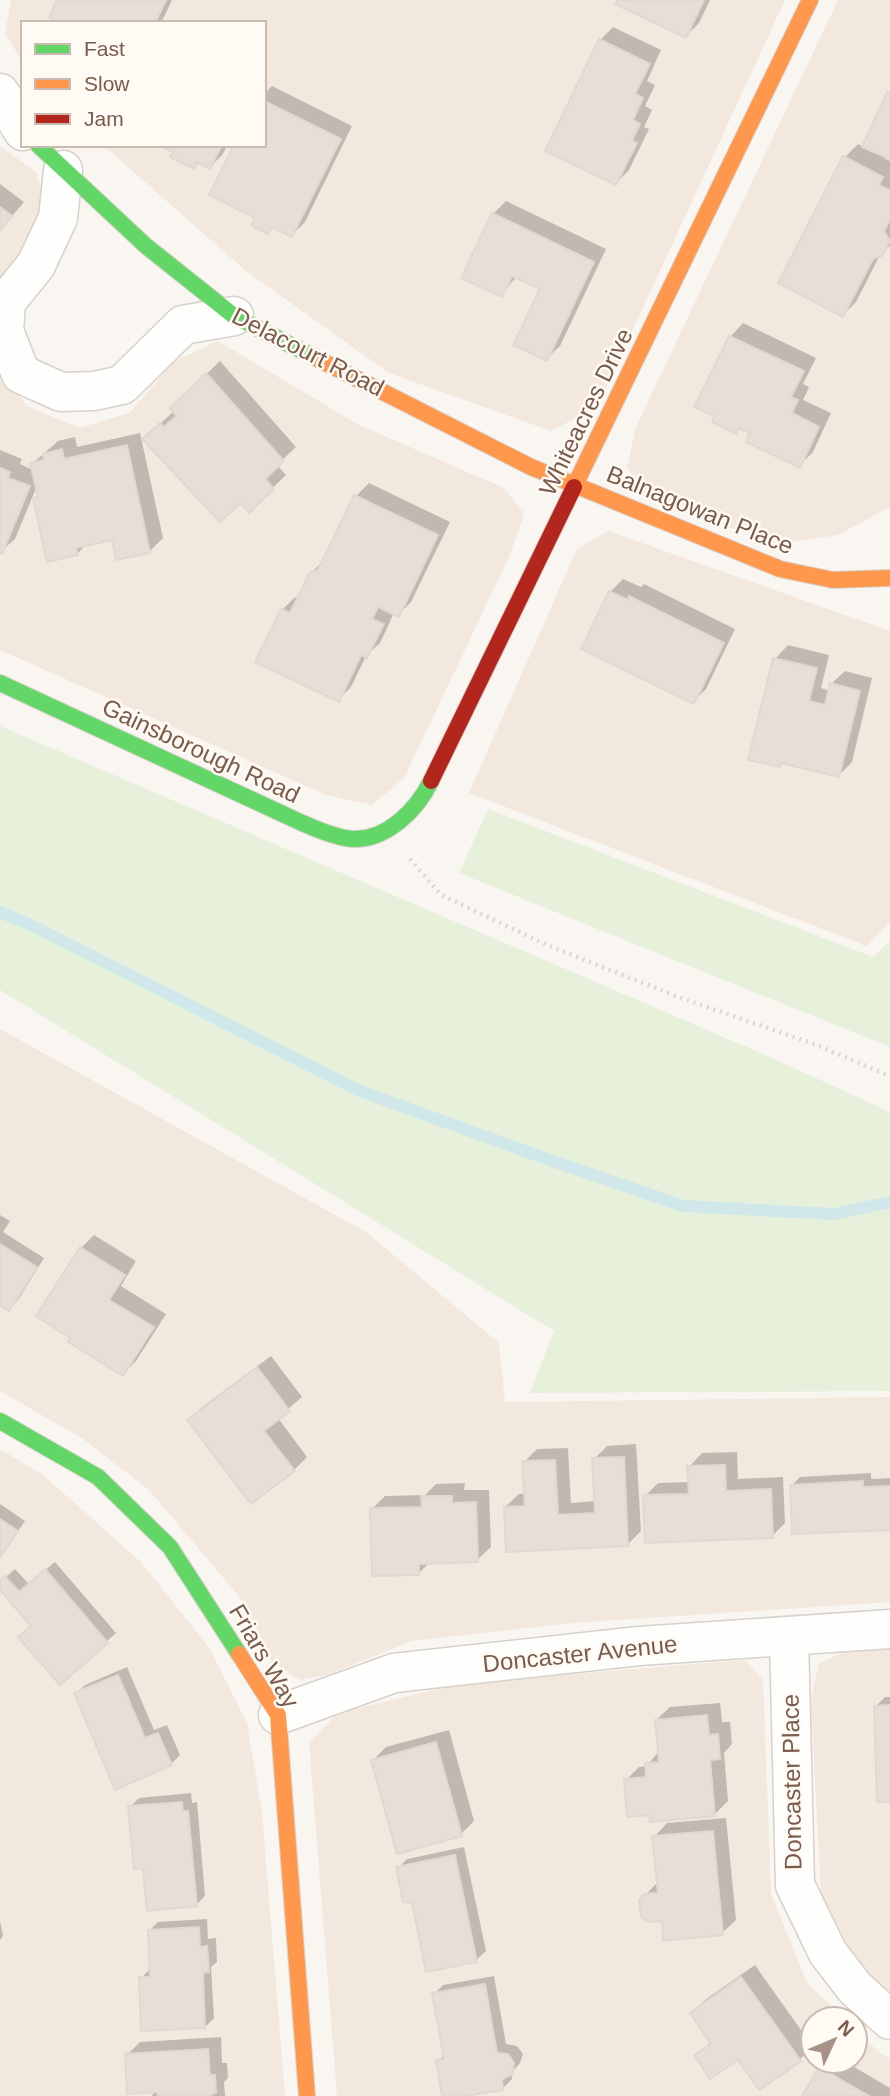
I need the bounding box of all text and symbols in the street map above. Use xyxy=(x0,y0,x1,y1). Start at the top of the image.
legend xyxy=(21,21,266,147)
text: Fast xyxy=(84,37,125,60)
text: Slow xyxy=(84,72,130,95)
text: Jam xyxy=(84,107,124,130)
street label: Delacourt Road xyxy=(228,302,389,401)
street label: Whiteacres Drive xyxy=(533,324,638,500)
street label: Balnagowan Place xyxy=(603,460,797,559)
street label: Gainsborough Road xyxy=(98,693,304,808)
street label: Friars Way xyxy=(224,1599,305,1712)
street label: Doncaster Avenue xyxy=(481,1630,679,1677)
street label: Doncaster Place xyxy=(776,1694,807,1870)
north arrow xyxy=(799,2005,869,2075)
text: N xyxy=(834,2016,858,2041)

